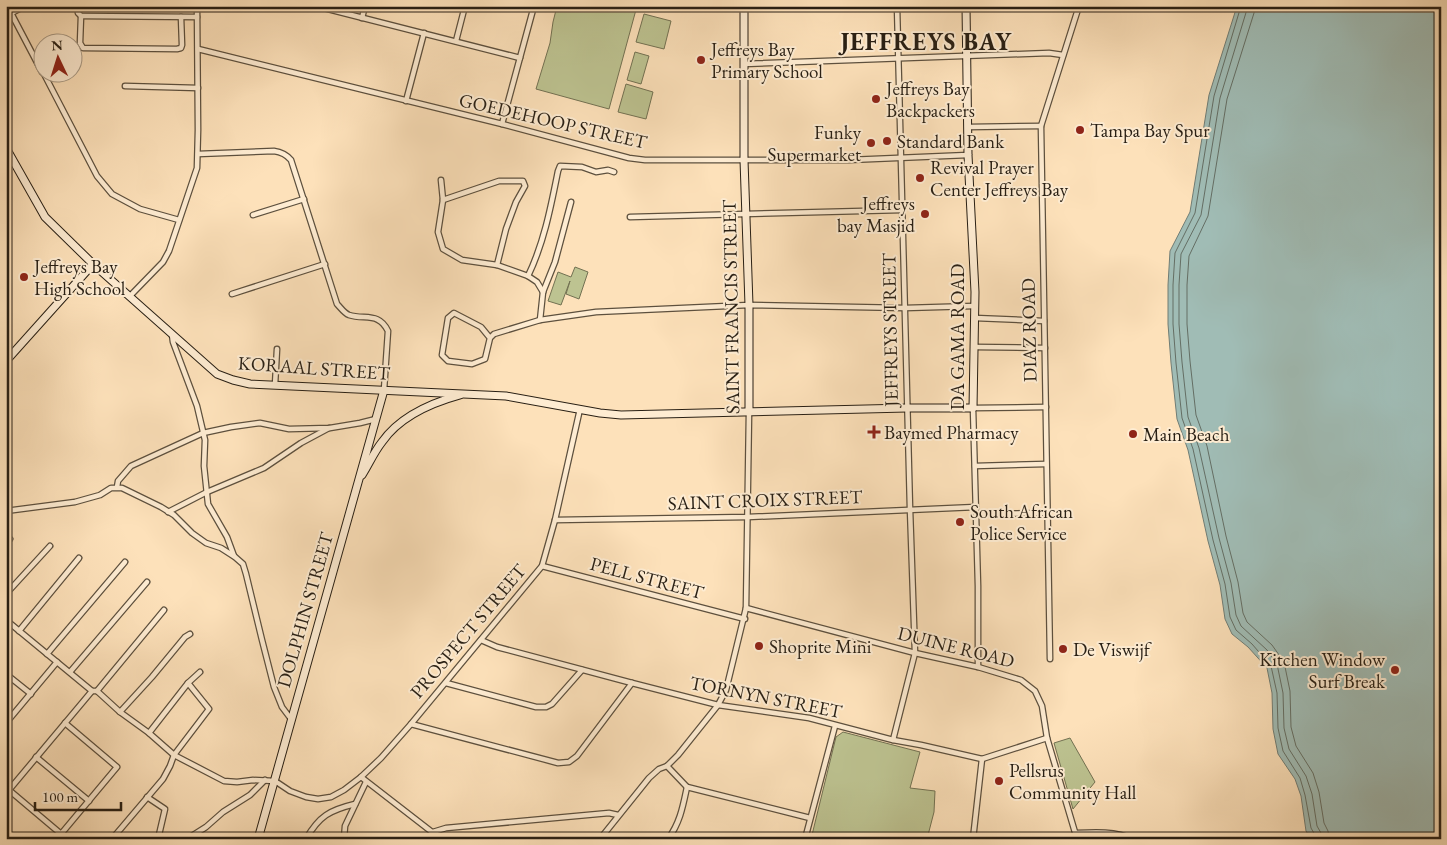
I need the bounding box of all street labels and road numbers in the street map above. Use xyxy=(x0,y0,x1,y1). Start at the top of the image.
street label: GOEDEHOOP STREET xyxy=(457,87,650,155)
street label: SAINT FRANCIS STREET xyxy=(717,199,745,414)
street label: JEFFREYS STREET xyxy=(876,253,904,409)
street label: DA GAMA ROAD xyxy=(945,264,970,410)
street label: DIAZ ROAD xyxy=(1016,278,1042,382)
street label: KORAAL STREET xyxy=(237,350,391,386)
street label: SAINT CROIX STREET xyxy=(667,484,863,516)
street label: DOLPHIN STREET xyxy=(271,529,339,691)
street label: PELL STREET xyxy=(588,551,707,605)
street label: PROSPECT STREET xyxy=(404,558,532,703)
street label: DUINE ROAD xyxy=(895,620,1017,674)
street label: TORNYN STREET xyxy=(688,670,845,724)

